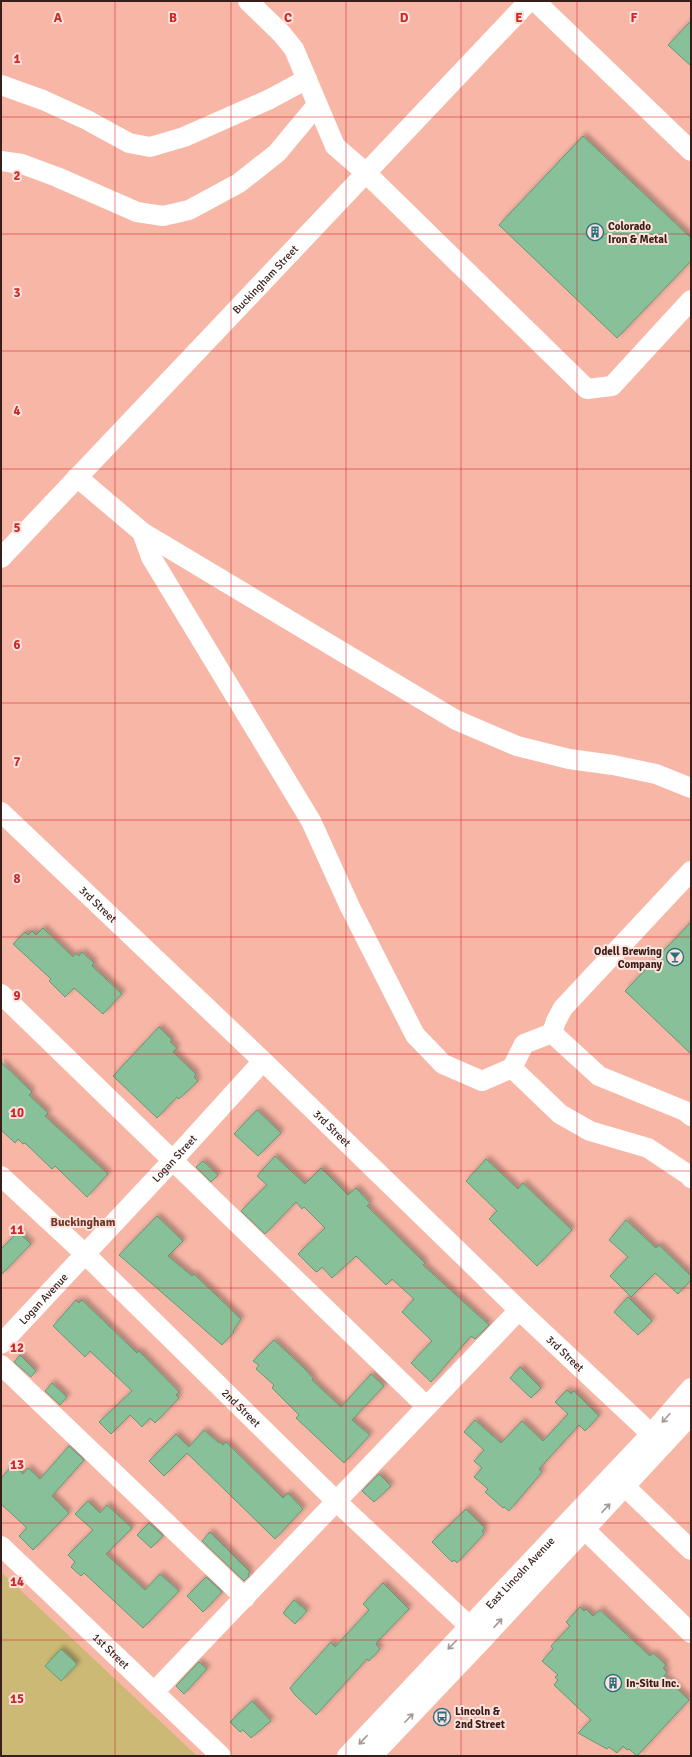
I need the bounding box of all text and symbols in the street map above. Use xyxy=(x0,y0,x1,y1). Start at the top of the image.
text: A xyxy=(54,10,63,26)
text: B xyxy=(169,10,177,26)
text: C xyxy=(284,10,292,26)
text: D xyxy=(400,10,409,26)
text: E xyxy=(515,10,523,26)
text: F xyxy=(631,10,638,26)
text: 1 xyxy=(13,51,21,67)
text: 2 xyxy=(13,168,21,184)
place label: Colorado Iron & Metal xyxy=(608,220,668,246)
building icon: Colorado Iron & Metal xyxy=(585,222,605,242)
street label: Buckingham Street xyxy=(230,243,301,317)
text: 3 xyxy=(13,285,21,301)
text: 4 xyxy=(13,403,21,419)
text: 5 xyxy=(13,520,21,536)
text: 6 xyxy=(13,637,21,653)
text: 7 xyxy=(13,754,21,770)
text: 8 xyxy=(13,871,21,887)
street label: 3rd Street xyxy=(76,884,119,926)
place label: Odell Brewing Company xyxy=(594,945,663,971)
bar icon: Odell Brewing Company xyxy=(665,947,685,967)
text: 9 xyxy=(13,988,21,1004)
text: 10 xyxy=(10,1105,24,1121)
street label: 3rd Street xyxy=(311,1108,353,1150)
street label: Logan Street xyxy=(150,1132,200,1185)
district label: Buckingham xyxy=(51,1215,116,1230)
text: 11 xyxy=(10,1222,24,1238)
street label: Logan Avenue xyxy=(17,1271,71,1327)
street label: 3rd Street xyxy=(543,1333,587,1375)
text: 12 xyxy=(10,1340,24,1356)
street label: 2nd Street xyxy=(219,1386,263,1430)
one-way arrow xyxy=(661,1413,671,1423)
text: 13 xyxy=(10,1457,24,1473)
one-way arrow xyxy=(601,1503,611,1513)
street label: East Lincoln Avenue xyxy=(483,1534,557,1612)
text: 14 xyxy=(10,1574,24,1590)
one-way arrow xyxy=(493,1618,503,1628)
street label: 1st Street xyxy=(90,1631,132,1672)
one-way arrow xyxy=(447,1640,457,1650)
building icon: In-Situ Inc. xyxy=(603,1673,623,1693)
place label: In-Situ Inc. xyxy=(626,1677,679,1690)
text: 15 xyxy=(10,1691,24,1707)
place label: Lincoln & 2nd Street xyxy=(455,1705,505,1731)
bus stop icon: Lincoln & 2nd Street xyxy=(432,1707,452,1727)
one-way arrow xyxy=(404,1713,414,1723)
one-way arrow xyxy=(359,1734,368,1744)

